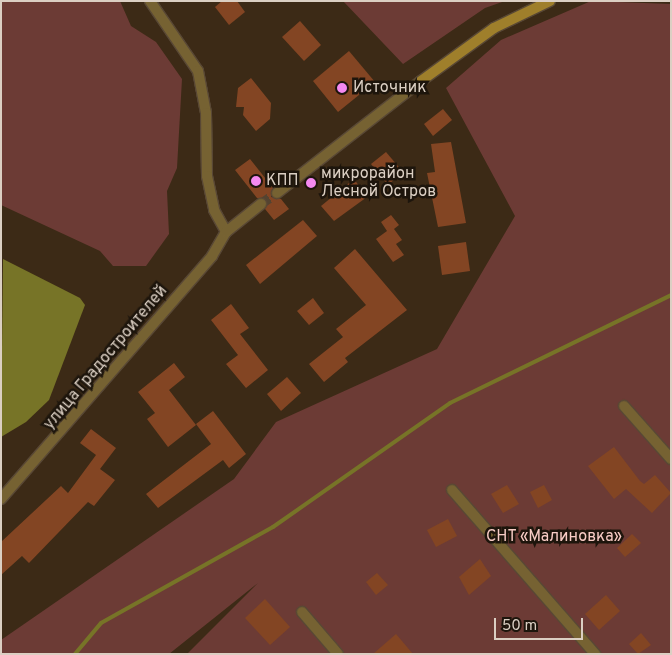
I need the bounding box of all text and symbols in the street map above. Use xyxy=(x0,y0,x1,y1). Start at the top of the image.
place label: Источник xyxy=(353,78,426,98)
marker: Источник xyxy=(335,81,349,95)
place label: микрорайон Лесной Остров xyxy=(321,164,436,202)
place label: КПП xyxy=(266,171,299,191)
marker: КПП xyxy=(250,175,262,187)
marker: микрорайон Лесной Остров xyxy=(305,177,317,189)
street label: улица Градостроителей xyxy=(40,282,172,434)
park label: СНТ «Малиновка» xyxy=(486,527,622,547)
scale bar xyxy=(497,608,586,640)
text: 50 m xyxy=(502,617,537,636)

